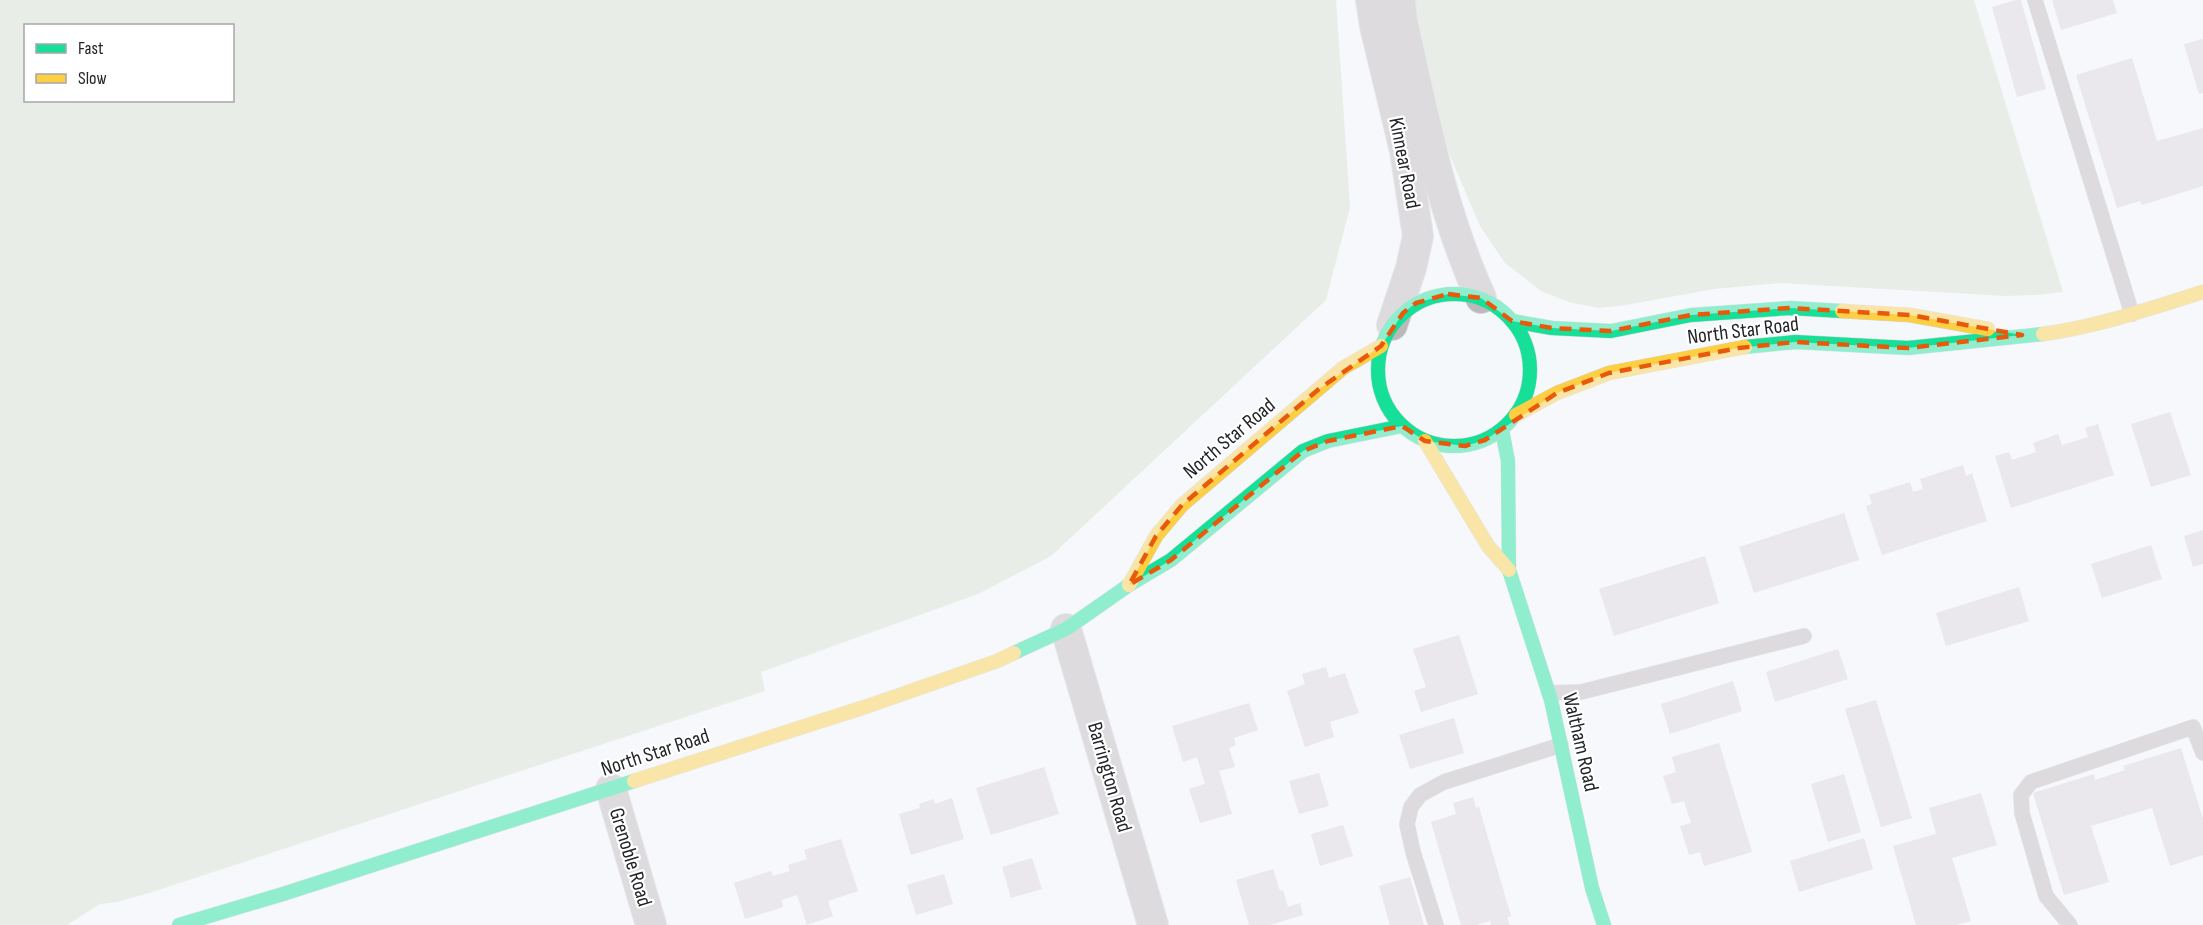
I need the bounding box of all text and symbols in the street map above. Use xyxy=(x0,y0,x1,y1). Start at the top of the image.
legend xyxy=(24,24,234,102)
text: Fast xyxy=(78,38,104,59)
text: Slow xyxy=(78,68,107,89)
street label: Kinnear Road xyxy=(1383,115,1426,211)
street label: North Star Road xyxy=(1686,311,1800,350)
street label: North Star Road xyxy=(1178,393,1280,484)
street label: Waltham Road xyxy=(1557,690,1604,794)
street label: Barrington Road xyxy=(1082,719,1137,835)
street label: North Star Road xyxy=(598,723,712,782)
street label: Grenoble Road xyxy=(604,805,657,909)

